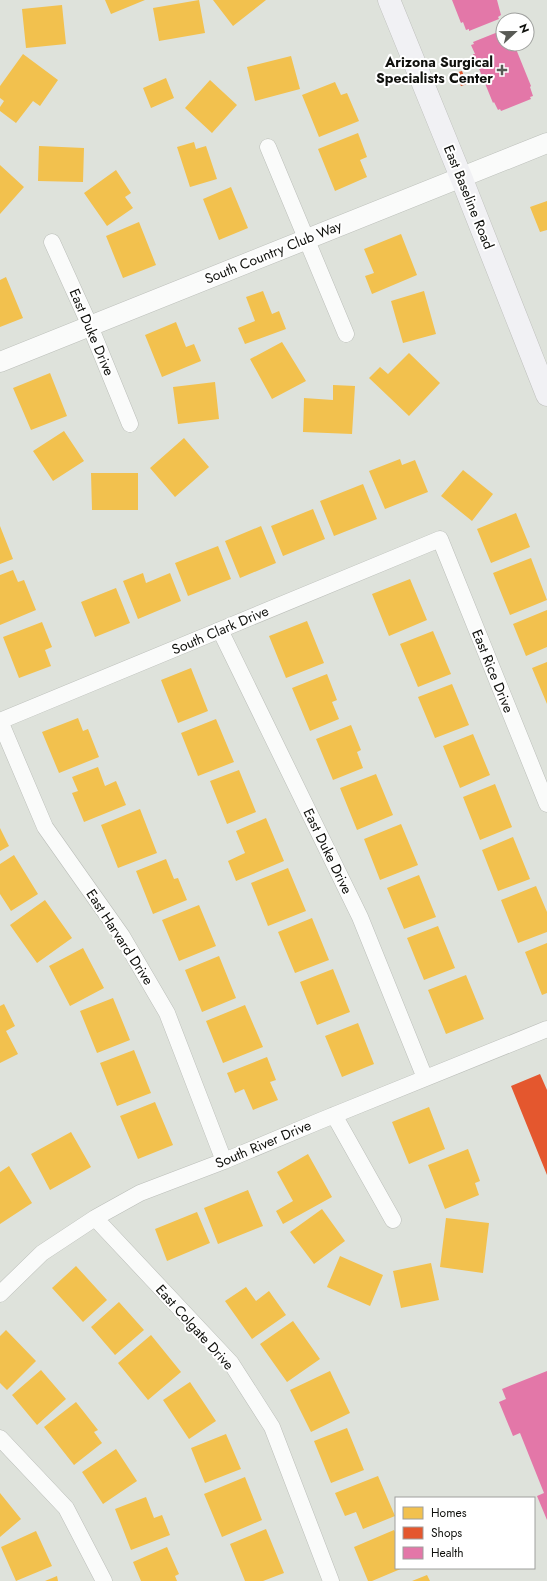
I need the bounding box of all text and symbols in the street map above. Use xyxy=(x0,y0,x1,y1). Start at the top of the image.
north arrow xyxy=(495,12,535,52)
text: N xyxy=(515,21,533,35)
place label: Arizona Surgical Specialists Center xyxy=(376,52,493,88)
marker: Arizona Surgical Specialists Center xyxy=(496,64,508,76)
street label: East Baseline Road xyxy=(439,142,499,252)
street label: South Country Club Way xyxy=(202,215,345,289)
street label: East Duke Drive xyxy=(65,285,119,379)
street label: South Clark Drive xyxy=(168,601,272,659)
street label: East Rice Drive xyxy=(467,626,519,716)
street label: East Duke Drive xyxy=(299,805,357,897)
street label: East Harvard Drive xyxy=(81,885,159,989)
street label: South River Drive xyxy=(212,1115,314,1173)
street label: East Colgate Drive xyxy=(151,1280,239,1374)
legend xyxy=(395,1497,535,1569)
text: Homes xyxy=(431,1504,467,1522)
text: Shops xyxy=(431,1524,462,1542)
text: Health xyxy=(431,1544,463,1562)

